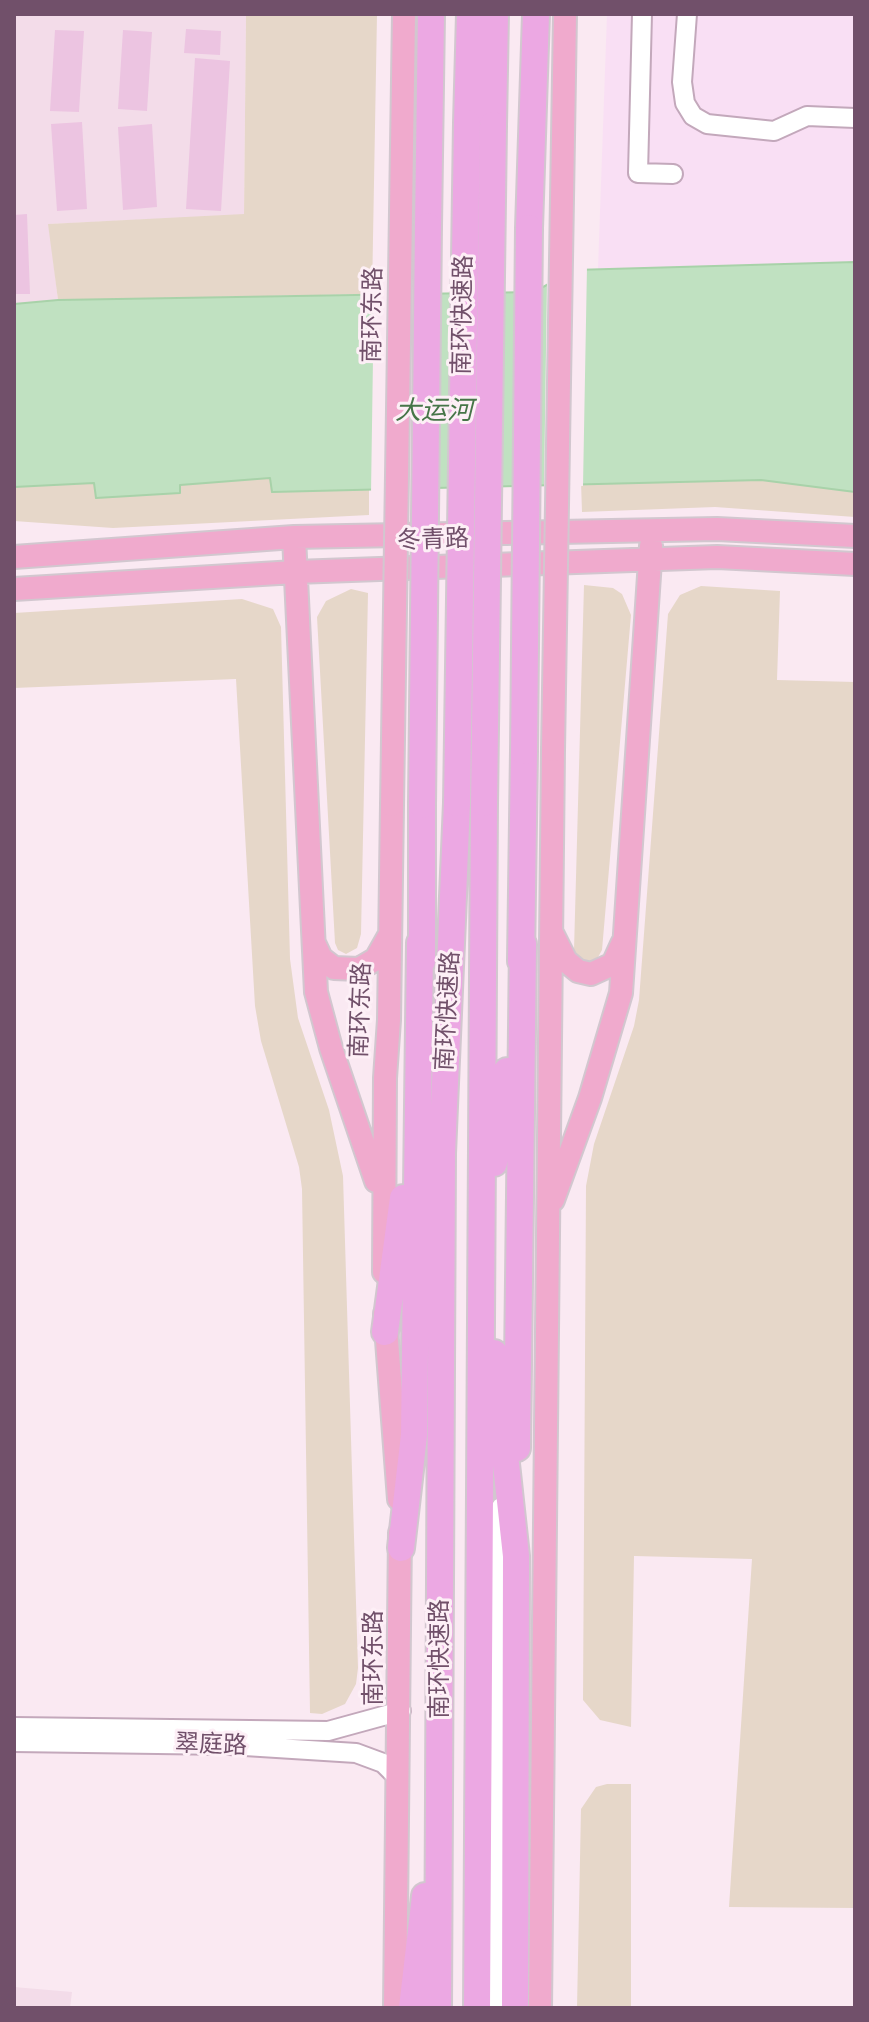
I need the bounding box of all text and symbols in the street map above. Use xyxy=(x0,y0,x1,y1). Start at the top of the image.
street label: 南环快速路 xyxy=(449,255,479,375)
street label: 南环东路 xyxy=(359,267,389,363)
water label: 大运河 xyxy=(395,396,473,428)
street label: 冬青路 xyxy=(397,525,469,557)
street label: 南环快速路 xyxy=(431,950,467,1072)
street label: 南环东路 xyxy=(346,962,378,1058)
street label: 南环快速路 xyxy=(427,1599,455,1719)
street label: 南环东路 xyxy=(361,1610,389,1706)
street label: 翠庭路 xyxy=(175,1730,247,1762)

